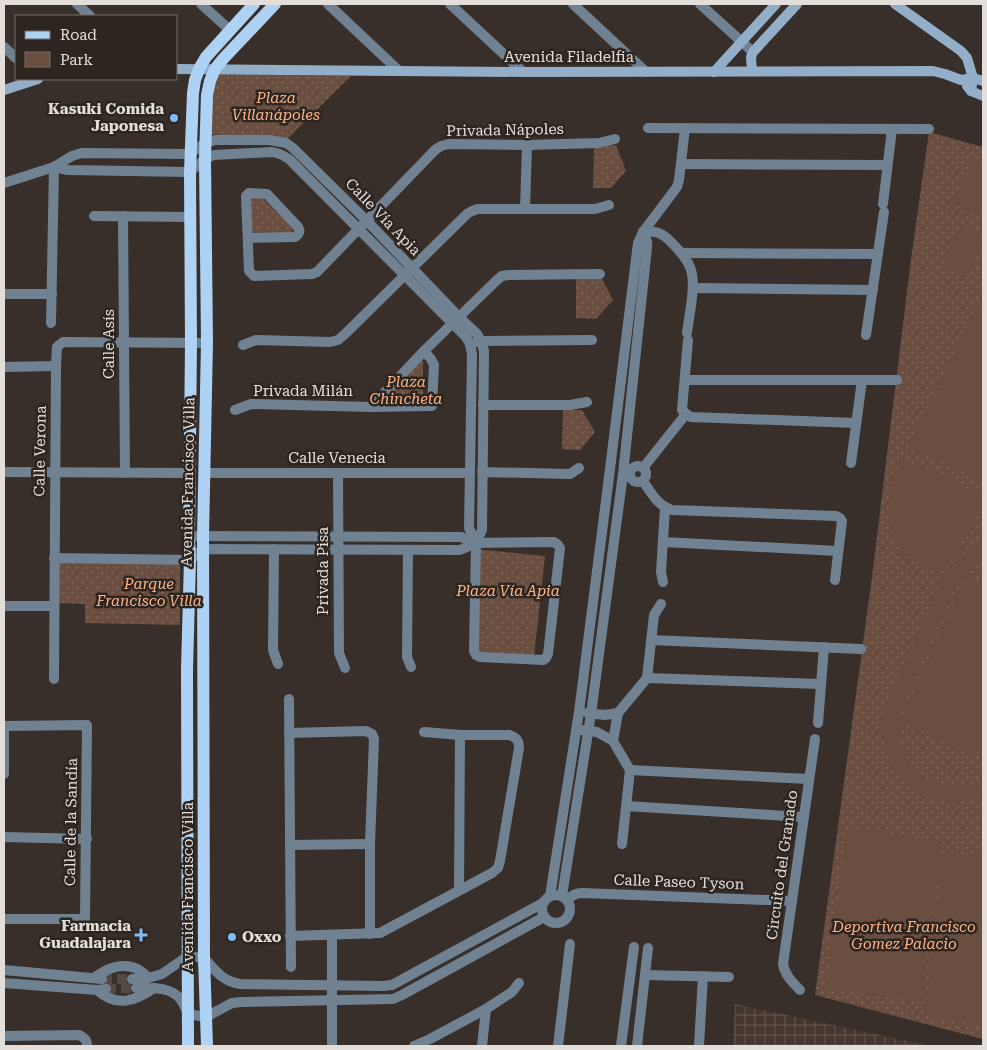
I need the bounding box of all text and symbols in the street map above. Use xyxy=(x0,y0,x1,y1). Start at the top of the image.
legend xyxy=(15,15,178,80)
text: Road xyxy=(60,26,97,44)
street label: Avenida Filadelfia xyxy=(504,48,634,66)
text: Park xyxy=(60,51,94,69)
park label: Plaza Villanápoles xyxy=(232,89,320,124)
place label: Kasuki Comida Japonesa xyxy=(48,100,164,135)
marker: Kasuki Comida Japonesa xyxy=(168,112,180,124)
street label: Privada Nápoles xyxy=(446,120,564,140)
street label: Calle Vía Apia xyxy=(342,175,424,259)
street label: Calle Asís xyxy=(100,309,118,379)
park label: Plaza Chincheta xyxy=(370,373,442,408)
street label: Privada Milán xyxy=(253,382,353,400)
street label: Avenida Francisco Villa xyxy=(178,397,198,567)
street label: Calle Verona xyxy=(30,405,50,497)
street label: Calle Venecia xyxy=(288,449,386,467)
street label: Privada Pisa xyxy=(314,527,332,615)
park label: Parque Francisco Villa xyxy=(95,575,202,610)
park label: Plaza Vía Apia xyxy=(455,582,560,600)
street label: Calle de la Sandía xyxy=(61,758,81,886)
street label: Circuito del Granado xyxy=(763,789,801,941)
street label: Avenida Francisco Villa xyxy=(179,802,197,972)
street label: Calle Paseo Tyson xyxy=(613,871,745,893)
place label: Farmacia Guadalajara xyxy=(39,917,131,952)
park label: Deportiva Francisco Gomez Palacio xyxy=(831,918,976,953)
place label: Oxxo xyxy=(242,928,282,946)
marker: Farmacia Guadalajara xyxy=(135,929,147,941)
marker: Oxxo xyxy=(226,931,238,943)

